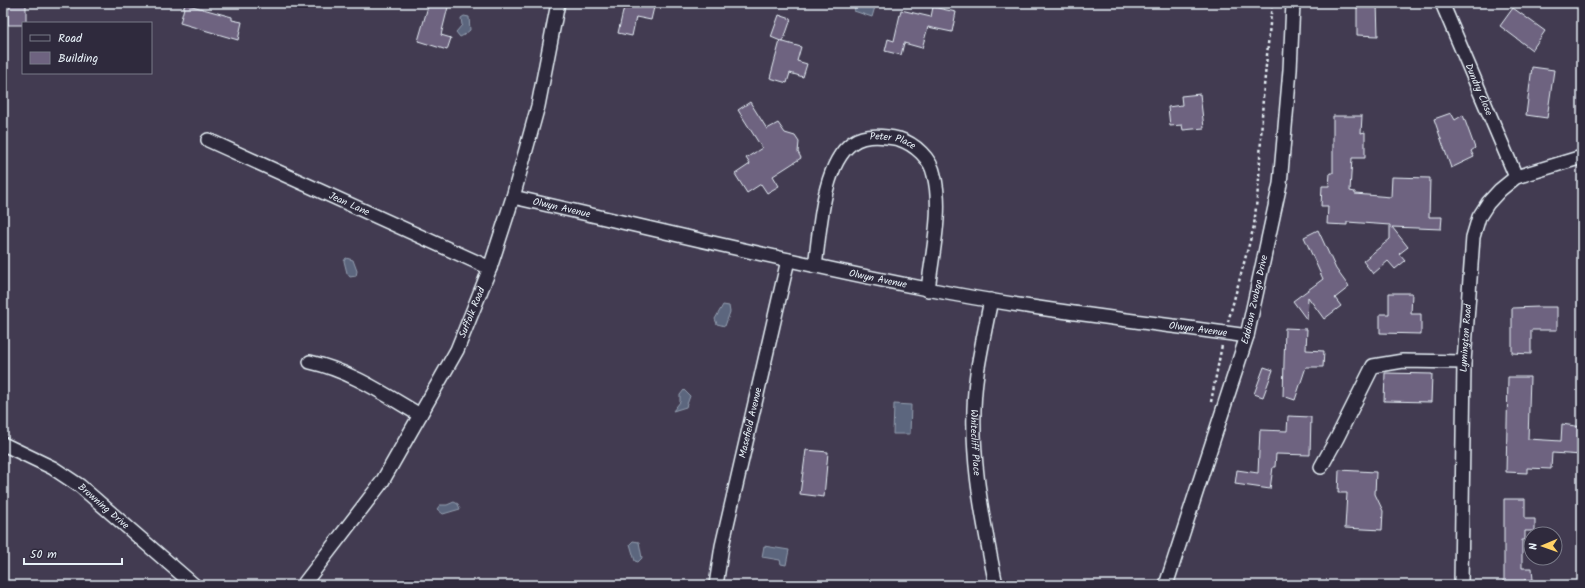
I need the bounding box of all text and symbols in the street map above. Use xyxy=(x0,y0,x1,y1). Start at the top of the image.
legend xyxy=(22,22,152,74)
text: Road xyxy=(58,29,83,48)
text: Building xyxy=(58,49,98,68)
street label: Dundry Close xyxy=(1461,61,1497,119)
street label: Peter Place xyxy=(869,128,920,154)
street label: Jean Lane xyxy=(326,188,373,220)
street label: Olwyn Avenue xyxy=(531,194,593,223)
street label: Eddison Zvobgo Drive xyxy=(1237,253,1272,346)
street label: Olwyn Avenue xyxy=(847,265,909,293)
street label: Suffolk Road xyxy=(455,284,490,340)
street label: Lymington Road xyxy=(1456,302,1476,372)
street label: Olwyn Avenue xyxy=(1168,318,1229,341)
street label: Masefield Avenue xyxy=(735,385,766,460)
street label: Whitecliff Place xyxy=(966,409,985,477)
street label: Browning Drive xyxy=(74,479,133,534)
north arrow xyxy=(1523,526,1563,566)
scale bar xyxy=(24,540,122,566)
text: N xyxy=(1525,542,1543,550)
text: 50 m xyxy=(30,545,57,564)

